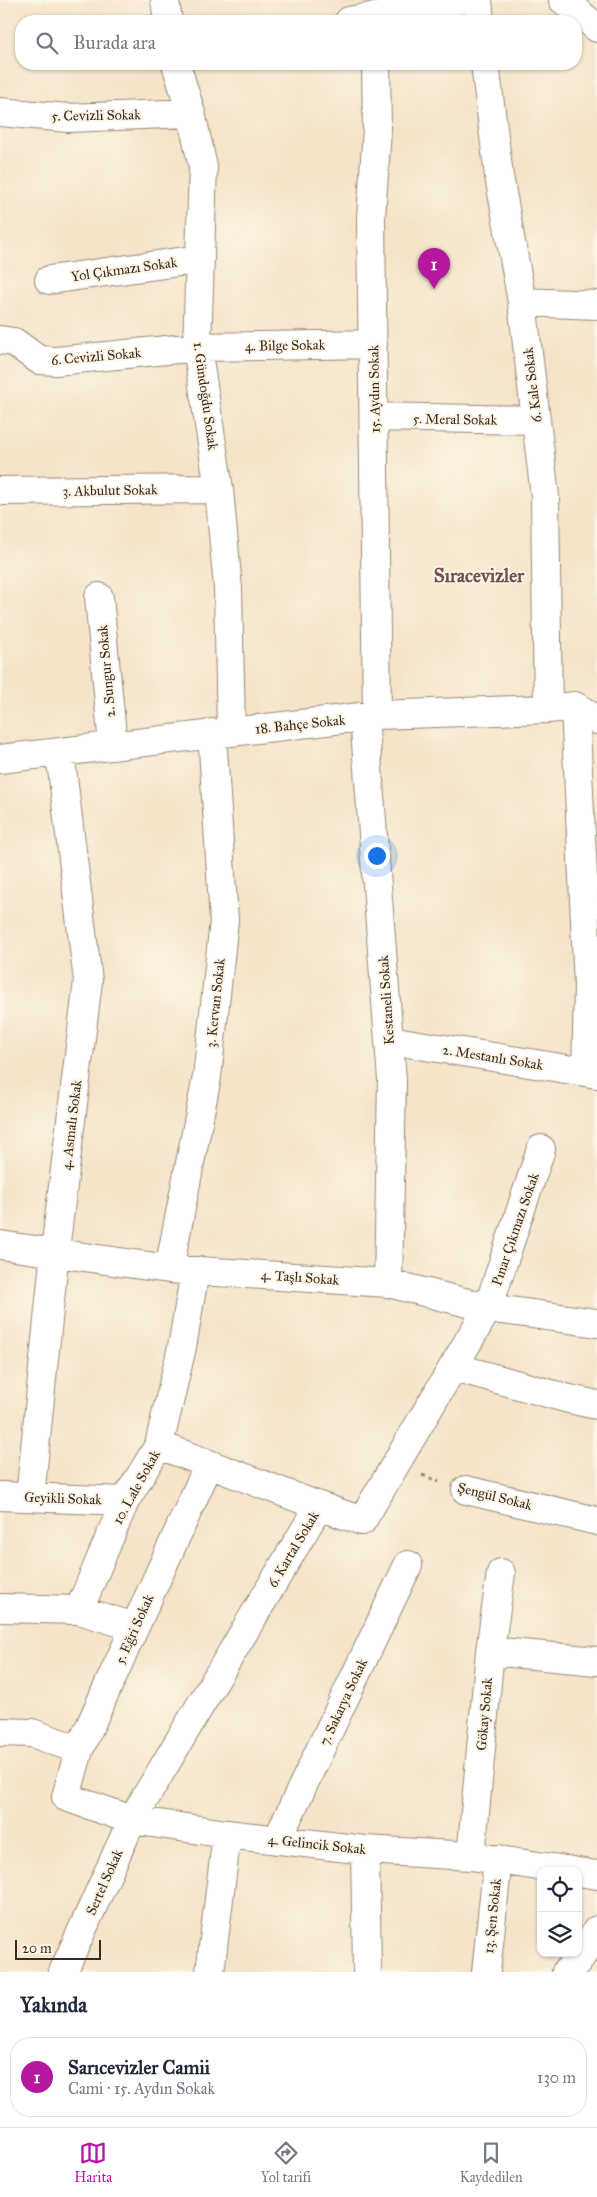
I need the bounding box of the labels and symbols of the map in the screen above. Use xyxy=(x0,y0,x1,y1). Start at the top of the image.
street label: 5. Cevizli Sokak xyxy=(51,106,141,125)
pin: 1 xyxy=(418,248,450,289)
street label: Yol Çıkmazı Sokak xyxy=(70,254,179,285)
street label: 4. Bilge Sokak xyxy=(245,336,326,355)
street label: 1. Gündoğdu Sokak xyxy=(190,341,222,452)
street label: 6. Cevizli Sokak xyxy=(50,344,142,369)
street label: 15. Aydın Sokak xyxy=(365,344,384,433)
street label: 6. Kale Sokak xyxy=(519,346,546,423)
street label: 5. Meral Sokak xyxy=(413,410,498,429)
street label: 3. Akbulut Sokak xyxy=(62,481,158,500)
district label: Sıracevizler xyxy=(434,564,525,587)
street label: 2. Sungur Sokak xyxy=(94,624,119,718)
street label: 18. Bahçe Sokak xyxy=(254,711,347,738)
your location xyxy=(364,843,390,869)
street label: Kestaneli Sokak xyxy=(375,954,398,1045)
street label: 3. Kervan Sokak xyxy=(202,957,229,1049)
street label: 2. Mestanlı Sokak xyxy=(441,1041,545,1074)
street label: 4. Asmalı Sokak xyxy=(58,1078,86,1171)
street label: Pınar Çıkmazı Sokak xyxy=(488,1170,543,1288)
street label: 4. Taşlı Sokak xyxy=(260,1266,340,1289)
street label: 10. Lale Sokak xyxy=(109,1447,164,1527)
street label: Şengül Sokak xyxy=(456,1479,535,1514)
street label: Geyikli Sokak xyxy=(24,1489,103,1508)
street label: 6. Kartal Sokak xyxy=(264,1508,323,1590)
street label: 5. Eğri Sokak xyxy=(111,1591,158,1667)
street label: 7. Sakarya Sokak xyxy=(316,1655,371,1749)
street label: Gökay Sokak xyxy=(473,1676,496,1751)
street label: 4. Gelincik Sokak xyxy=(267,1831,367,1858)
street label: Sertel Sokak xyxy=(82,1846,127,1918)
street label: 13. Şen Sokak xyxy=(480,1877,505,1955)
scale bar xyxy=(15,1937,101,1960)

